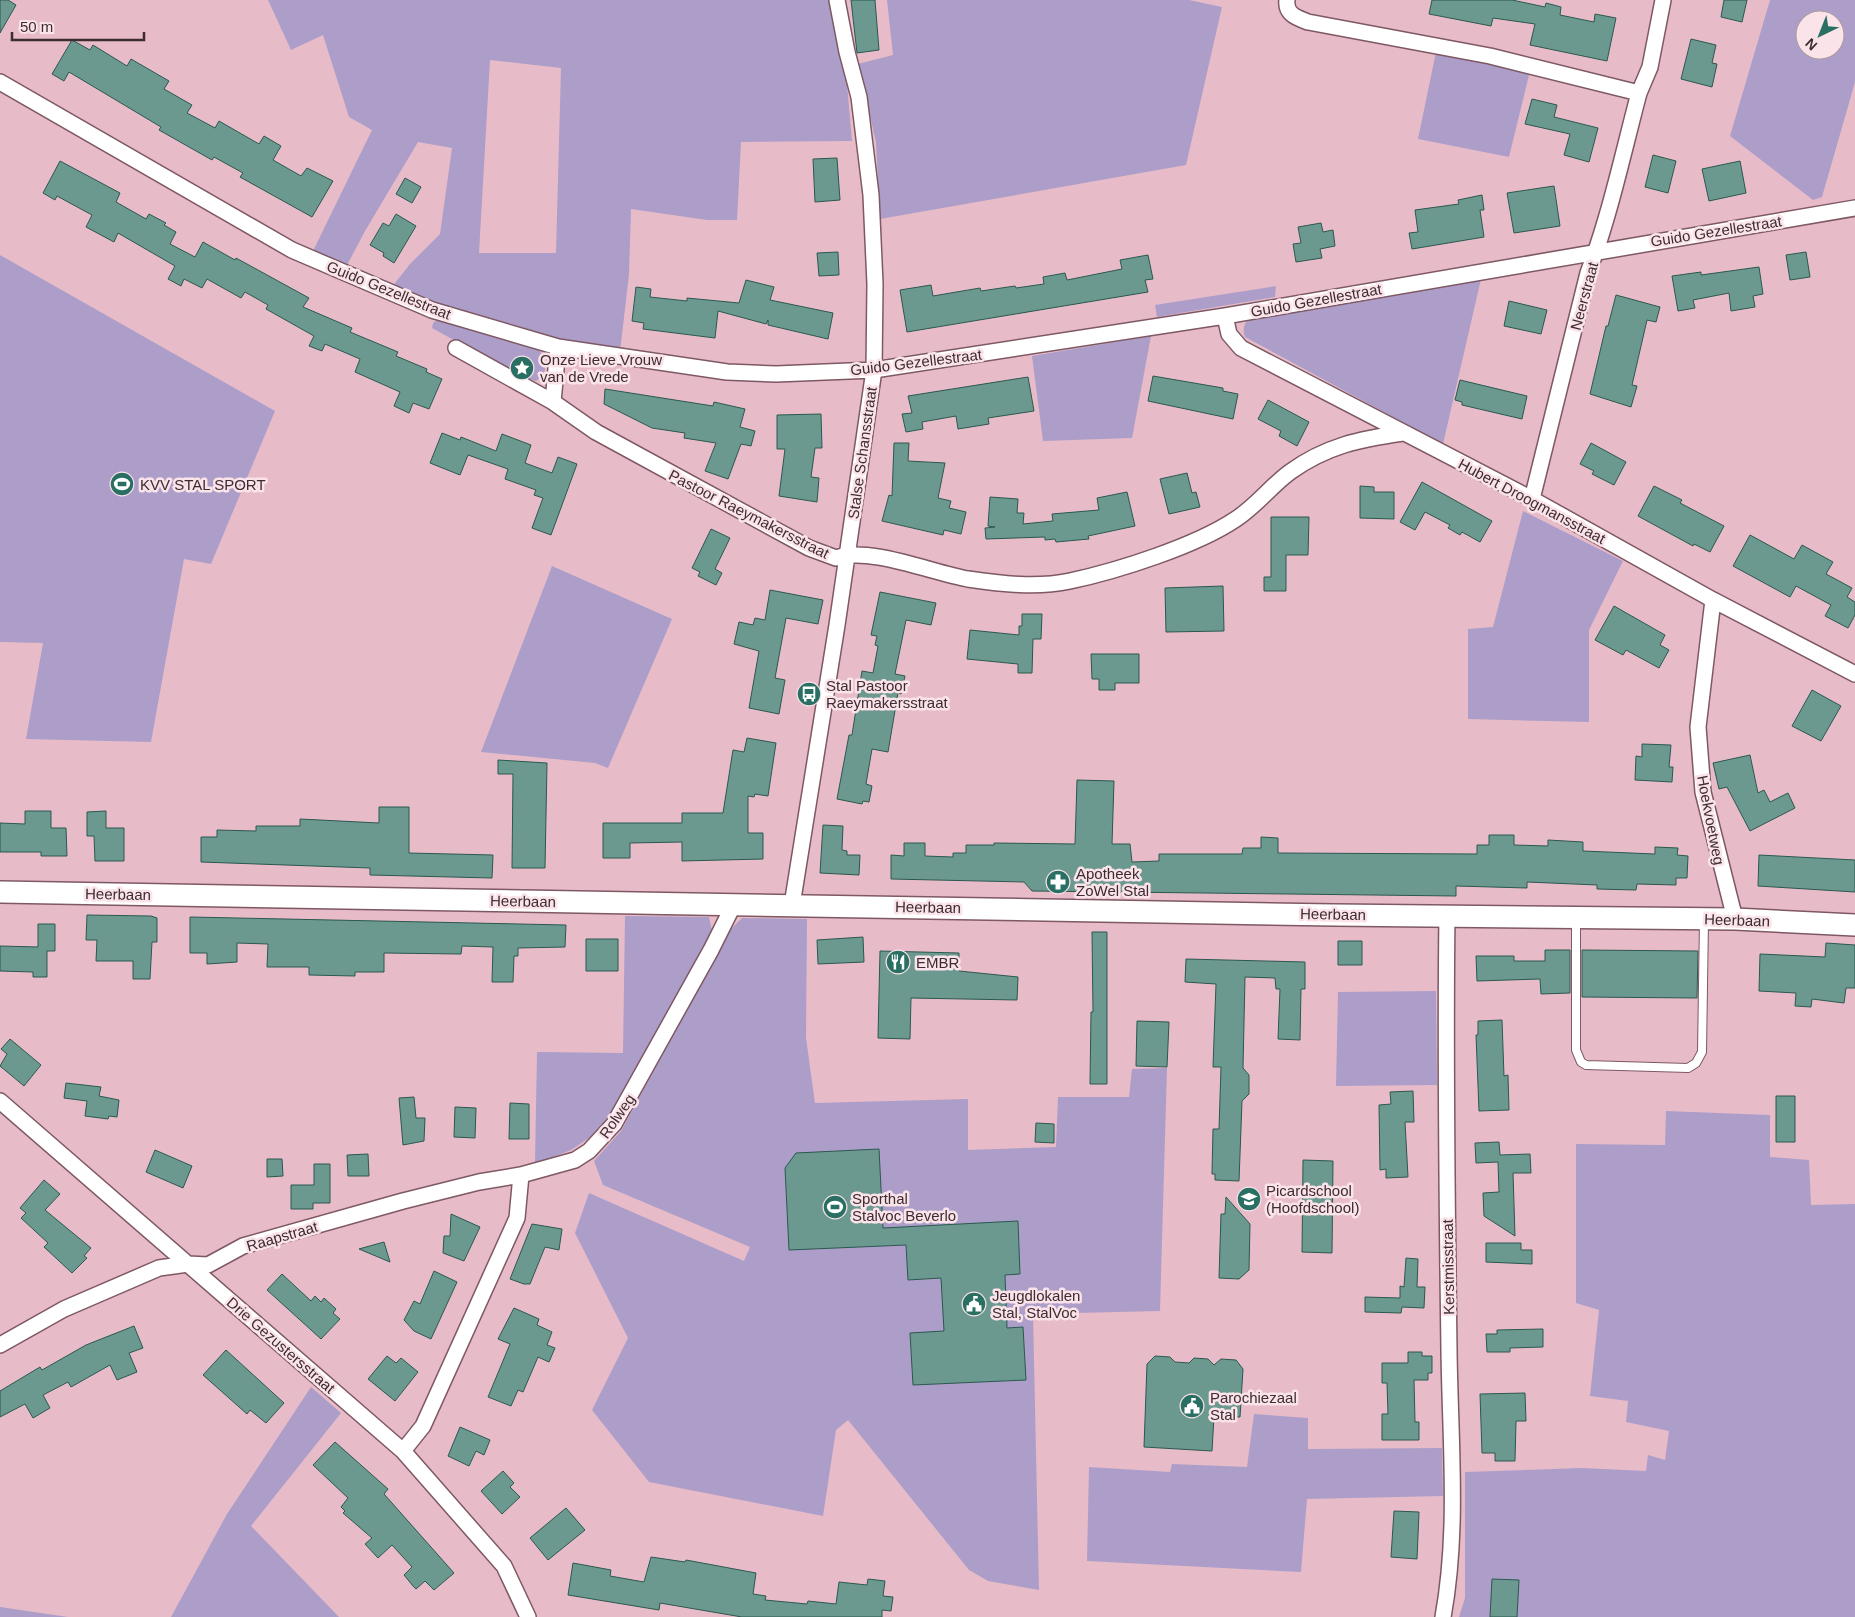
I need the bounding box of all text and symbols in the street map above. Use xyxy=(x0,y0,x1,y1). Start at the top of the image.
scale bar xyxy=(12,10,145,42)
north arrow xyxy=(1795,10,1845,60)
text: 50 m xyxy=(20,18,53,35)
text: N xyxy=(1802,35,1820,54)
street label: Guido Gezellestraat xyxy=(1649,212,1784,250)
street label: Guido Gezellestraat xyxy=(324,257,454,323)
street label: Neerstraat xyxy=(1567,259,1601,332)
street label: Guido Gezellestraat xyxy=(1249,280,1384,320)
street label: Guido Gezellestraat xyxy=(849,345,984,379)
place label: Onze Lieve Vrouw van de Vrede xyxy=(540,351,662,385)
place icon: Onze Lieve Vrouw van de Vrede xyxy=(509,355,535,381)
street label: Stalse Schansstraat xyxy=(844,385,880,520)
street label: Hubert Droogmansstraat xyxy=(1455,455,1609,547)
street label: Pastoor Raeymakersstraat xyxy=(666,466,833,562)
sports icon: KVV STAL SPORT xyxy=(109,471,135,497)
place label: KVV STAL SPORT xyxy=(140,476,266,493)
place label: Stal Pastoor Raeymakersstraat xyxy=(826,677,949,711)
bus stop icon: Stal Pastoor Raeymakersstraat xyxy=(796,681,822,707)
street label: Hoekvoetweg xyxy=(1694,774,1728,866)
place label: Apotheek ZoWel Stal xyxy=(1076,865,1149,899)
pharmacy icon: Apotheek ZoWel Stal xyxy=(1045,869,1071,895)
street label: Heerbaan xyxy=(85,885,151,903)
street label: Heerbaan xyxy=(490,892,556,910)
street label: Heerbaan xyxy=(895,898,961,916)
street label: Heerbaan xyxy=(1300,905,1366,923)
street label: Heerbaan xyxy=(1704,910,1770,930)
restaurant icon: EMBR xyxy=(885,949,911,975)
place label: EMBR xyxy=(916,954,960,971)
street label: Rolweg xyxy=(596,1091,638,1141)
place label: Picardschool (Hoofdschool) xyxy=(1266,1182,1359,1216)
school or university icon: Picardschool (Hoofdschool) xyxy=(1236,1186,1262,1212)
place label: Sporthal Stalvoc Beverlo xyxy=(852,1190,956,1224)
sports icon: Sporthal Stalvoc Beverlo xyxy=(822,1194,848,1220)
street label: Raapstraat xyxy=(244,1217,320,1254)
street label: Kerstmisstraat xyxy=(1439,1218,1457,1315)
place label: Jeugdlokalen Stal, StalVoc xyxy=(992,1287,1080,1321)
public building icon: Jeugdlokalen Stal, StalVoc xyxy=(961,1291,987,1317)
street label: Drie Gezustersstraat xyxy=(224,1293,339,1397)
place label: Parochiezaal Stal xyxy=(1210,1389,1297,1423)
public building icon: Parochiezaal Stal xyxy=(1179,1393,1205,1419)

